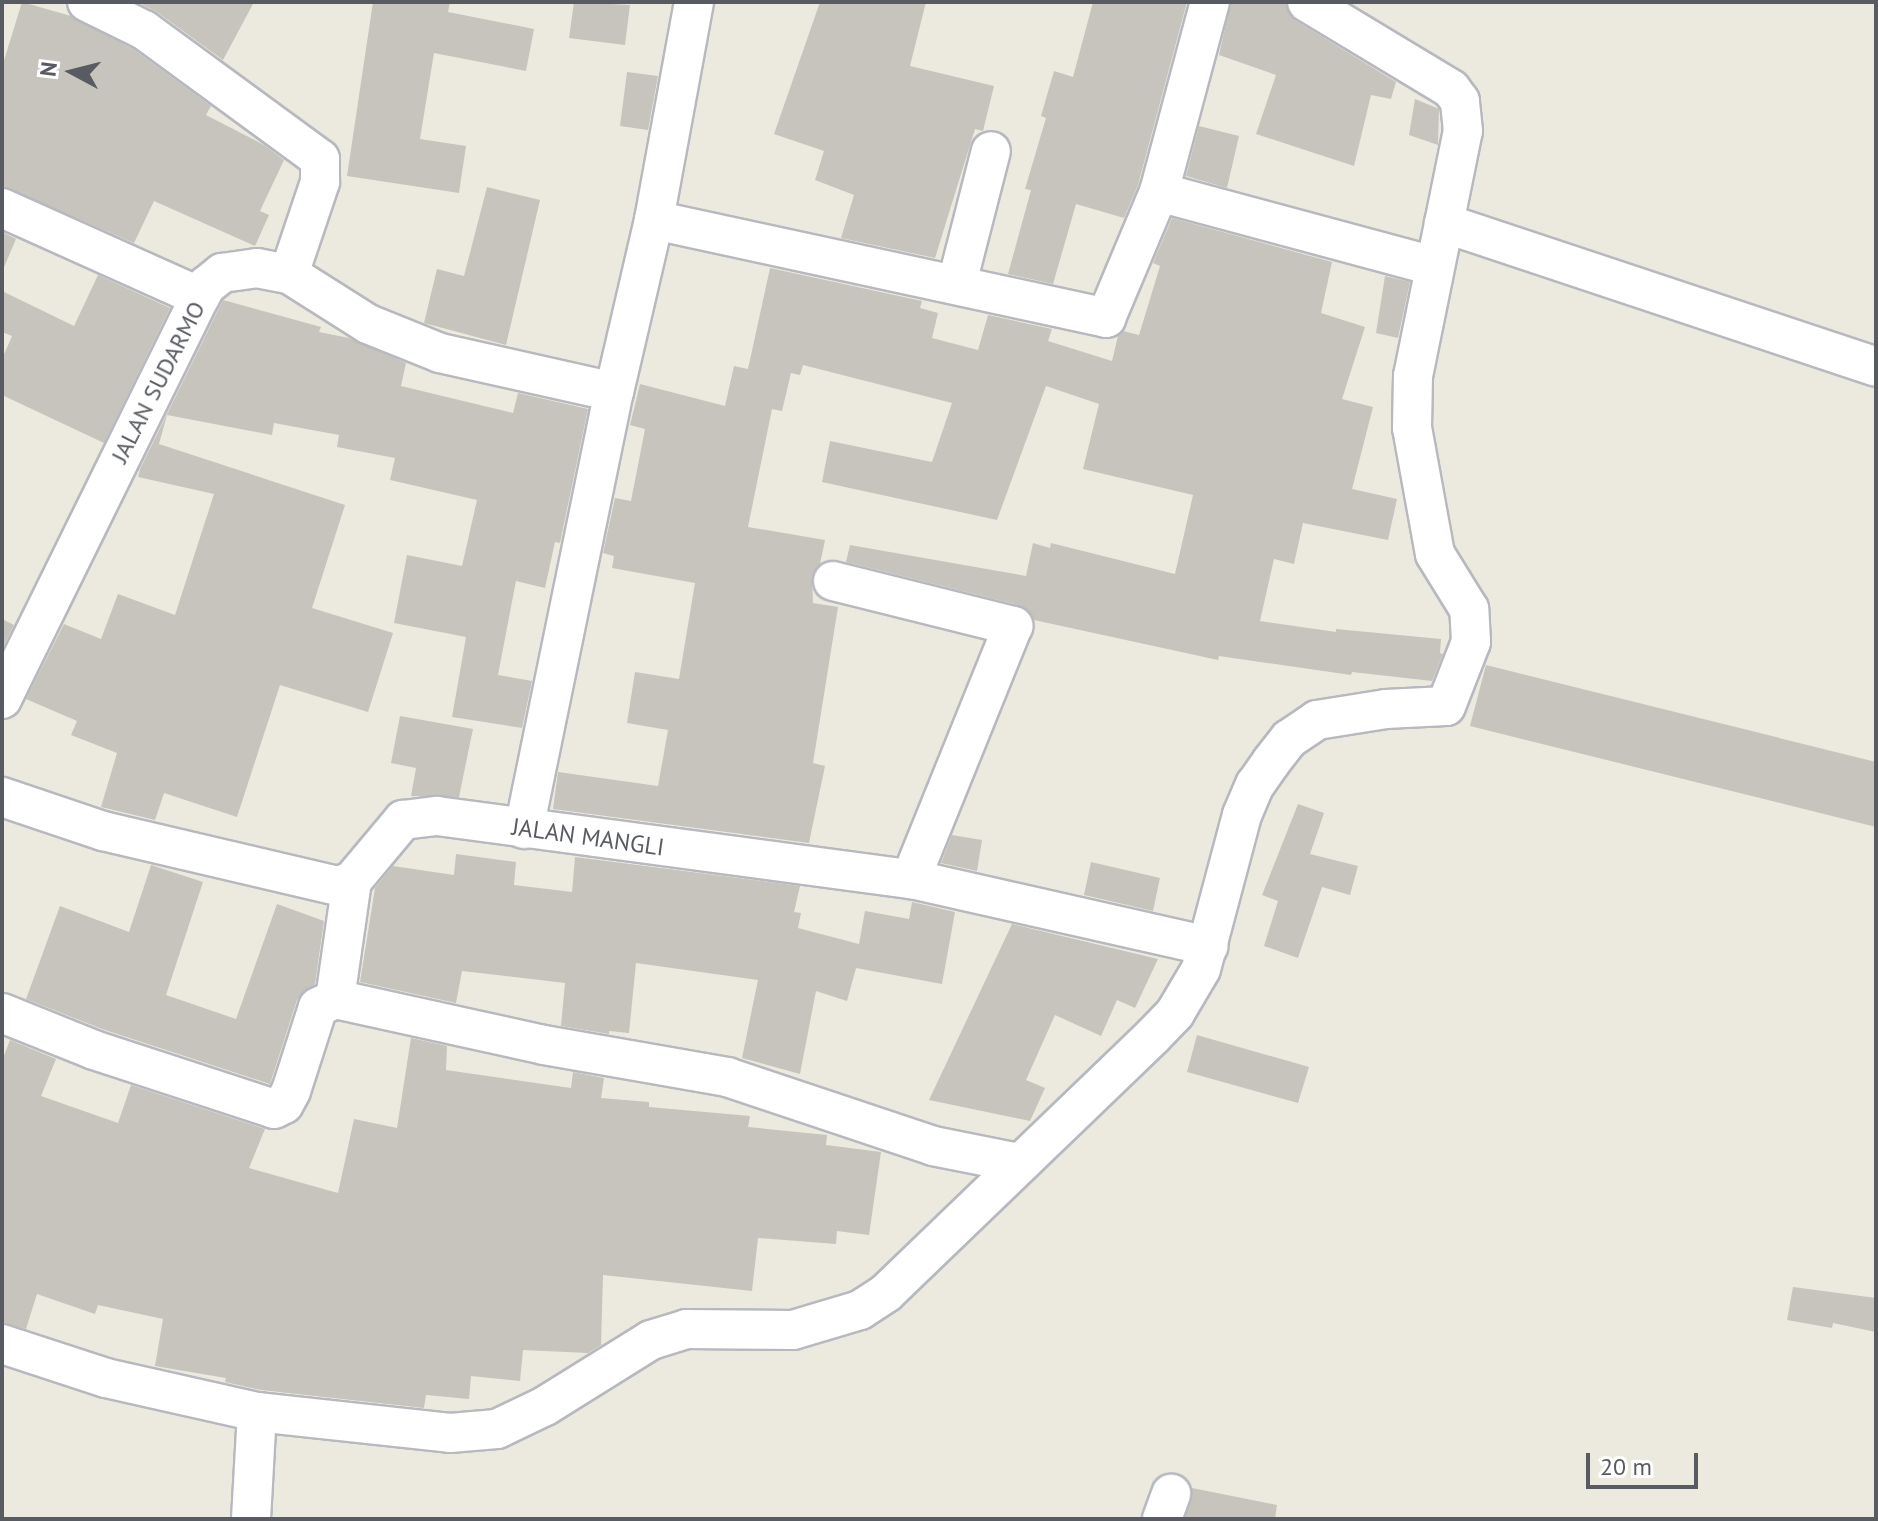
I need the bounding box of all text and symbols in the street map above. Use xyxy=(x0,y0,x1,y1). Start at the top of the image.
north arrow xyxy=(32,32,112,112)
text: N xyxy=(33,60,63,78)
street label: JALAN SUDARMO xyxy=(105,296,211,468)
street label: JALAN MANGLI xyxy=(510,812,666,862)
scale bar xyxy=(1590,1437,1702,1487)
text: 20 m xyxy=(1600,1451,1652,1482)

